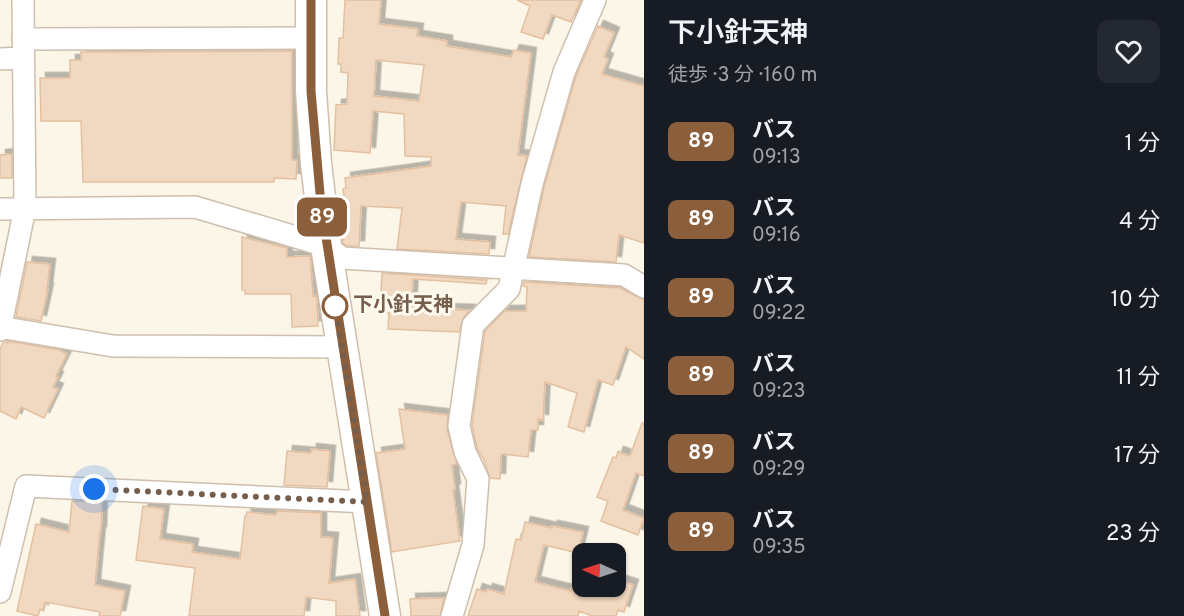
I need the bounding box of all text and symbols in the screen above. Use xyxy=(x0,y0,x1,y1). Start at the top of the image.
text: 下小針天神 xyxy=(668,17,808,53)
button: heart xyxy=(1097,20,1160,83)
text: 徒歩 · 3 分 · 160 m xyxy=(668,63,817,89)
text: バス xyxy=(752,118,796,145)
text: 89 xyxy=(688,128,714,155)
text: 1 分 xyxy=(1125,131,1160,158)
text: 09:13 xyxy=(752,145,801,171)
text: バス xyxy=(752,196,796,223)
line badge: 89 xyxy=(295,198,349,236)
text: 89 xyxy=(309,204,335,231)
text: 89 xyxy=(688,206,714,233)
text: 4 分 xyxy=(1119,209,1160,236)
text: 09:16 xyxy=(752,223,801,249)
text: バス xyxy=(752,274,796,301)
text: 89 xyxy=(688,284,714,311)
text: 10 分 xyxy=(1111,287,1160,314)
marker: 下小針天神 xyxy=(322,293,348,319)
place label: 下小針天神 xyxy=(353,293,453,319)
text: 09:22 xyxy=(752,301,806,327)
text: バス xyxy=(752,352,796,379)
text: 89 xyxy=(688,362,714,389)
text: 11 分 xyxy=(1116,365,1160,392)
text: 09:23 xyxy=(752,379,806,405)
text: バス xyxy=(752,430,796,457)
text: 89 xyxy=(688,440,714,467)
text: 17 分 xyxy=(1114,443,1160,470)
text: 09:29 xyxy=(752,457,805,483)
your location xyxy=(79,474,109,504)
text: バス xyxy=(752,508,796,535)
text: 89 xyxy=(688,518,714,545)
text: 23 分 xyxy=(1106,521,1160,548)
text: 09:35 xyxy=(752,535,806,561)
north arrow xyxy=(572,543,626,597)
map controls xyxy=(572,543,626,597)

